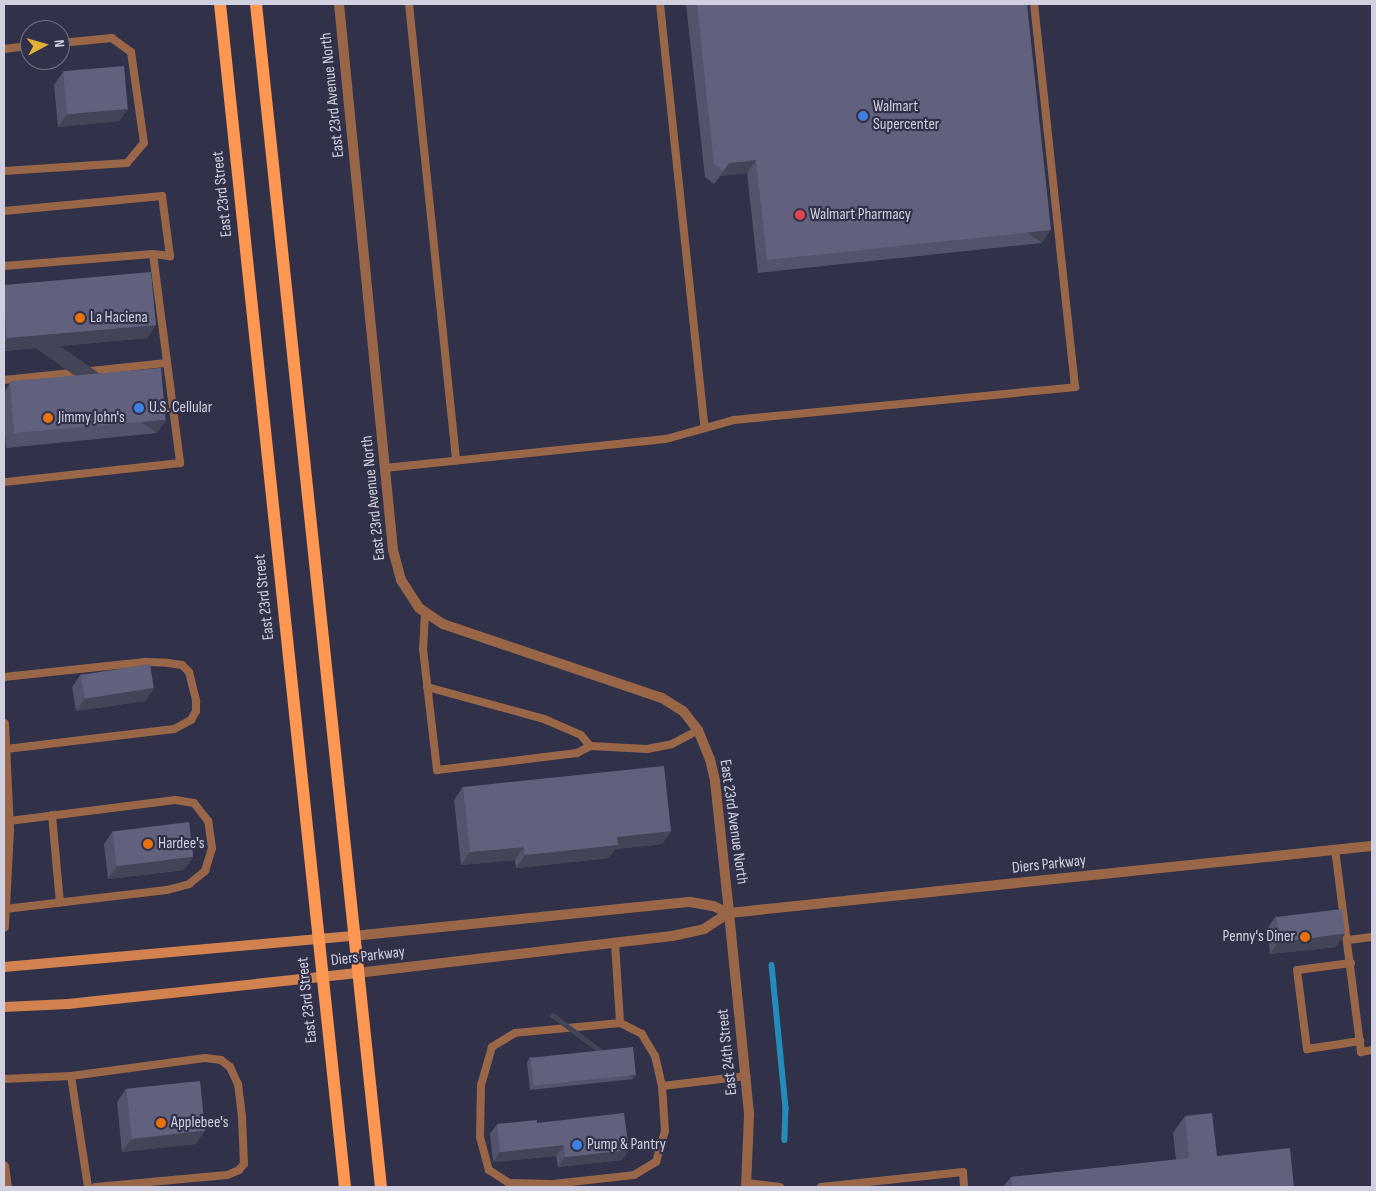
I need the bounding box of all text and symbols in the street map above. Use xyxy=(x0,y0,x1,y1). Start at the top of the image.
north arrow xyxy=(20,20,70,70)
street label: East 23rd Avenue North xyxy=(317,32,349,158)
text: N xyxy=(51,39,68,48)
place label: Walmart Supercenter xyxy=(873,97,939,135)
marker: Walmart Supercenter xyxy=(857,110,869,122)
street label: East 23rd Street xyxy=(209,150,237,238)
place label: Walmart Pharmacy xyxy=(810,205,911,225)
marker: Walmart Pharmacy xyxy=(794,209,806,221)
place label: La Haciena xyxy=(90,308,148,328)
marker: La Haciena xyxy=(74,312,86,324)
place label: U.S. Cellular xyxy=(149,398,212,418)
marker: U.S. Cellular xyxy=(133,402,145,414)
place label: Jimmy John's xyxy=(58,408,125,428)
marker: Jimmy John's xyxy=(42,412,54,424)
street label: East 23rd Avenue North xyxy=(358,435,390,561)
street label: East 23rd Street xyxy=(251,553,279,641)
street label: East 23rd Avenue North xyxy=(715,759,751,885)
place label: Hardee's xyxy=(158,834,204,854)
marker: Hardee's xyxy=(142,838,154,850)
street label: Diers Parkway xyxy=(1011,852,1087,878)
place label: Penny's Diner xyxy=(1222,927,1295,947)
marker: Penny's Diner xyxy=(1299,931,1311,943)
street label: Diers Parkway xyxy=(330,943,406,971)
street label: East 23rd Street xyxy=(294,956,322,1044)
street label: East 24th Street xyxy=(714,1008,742,1096)
place label: Applebee's xyxy=(171,1113,229,1133)
marker: Applebee's xyxy=(155,1117,167,1129)
place label: Pump & Pantry xyxy=(587,1135,666,1155)
marker: Pump & Pantry xyxy=(571,1139,583,1151)

